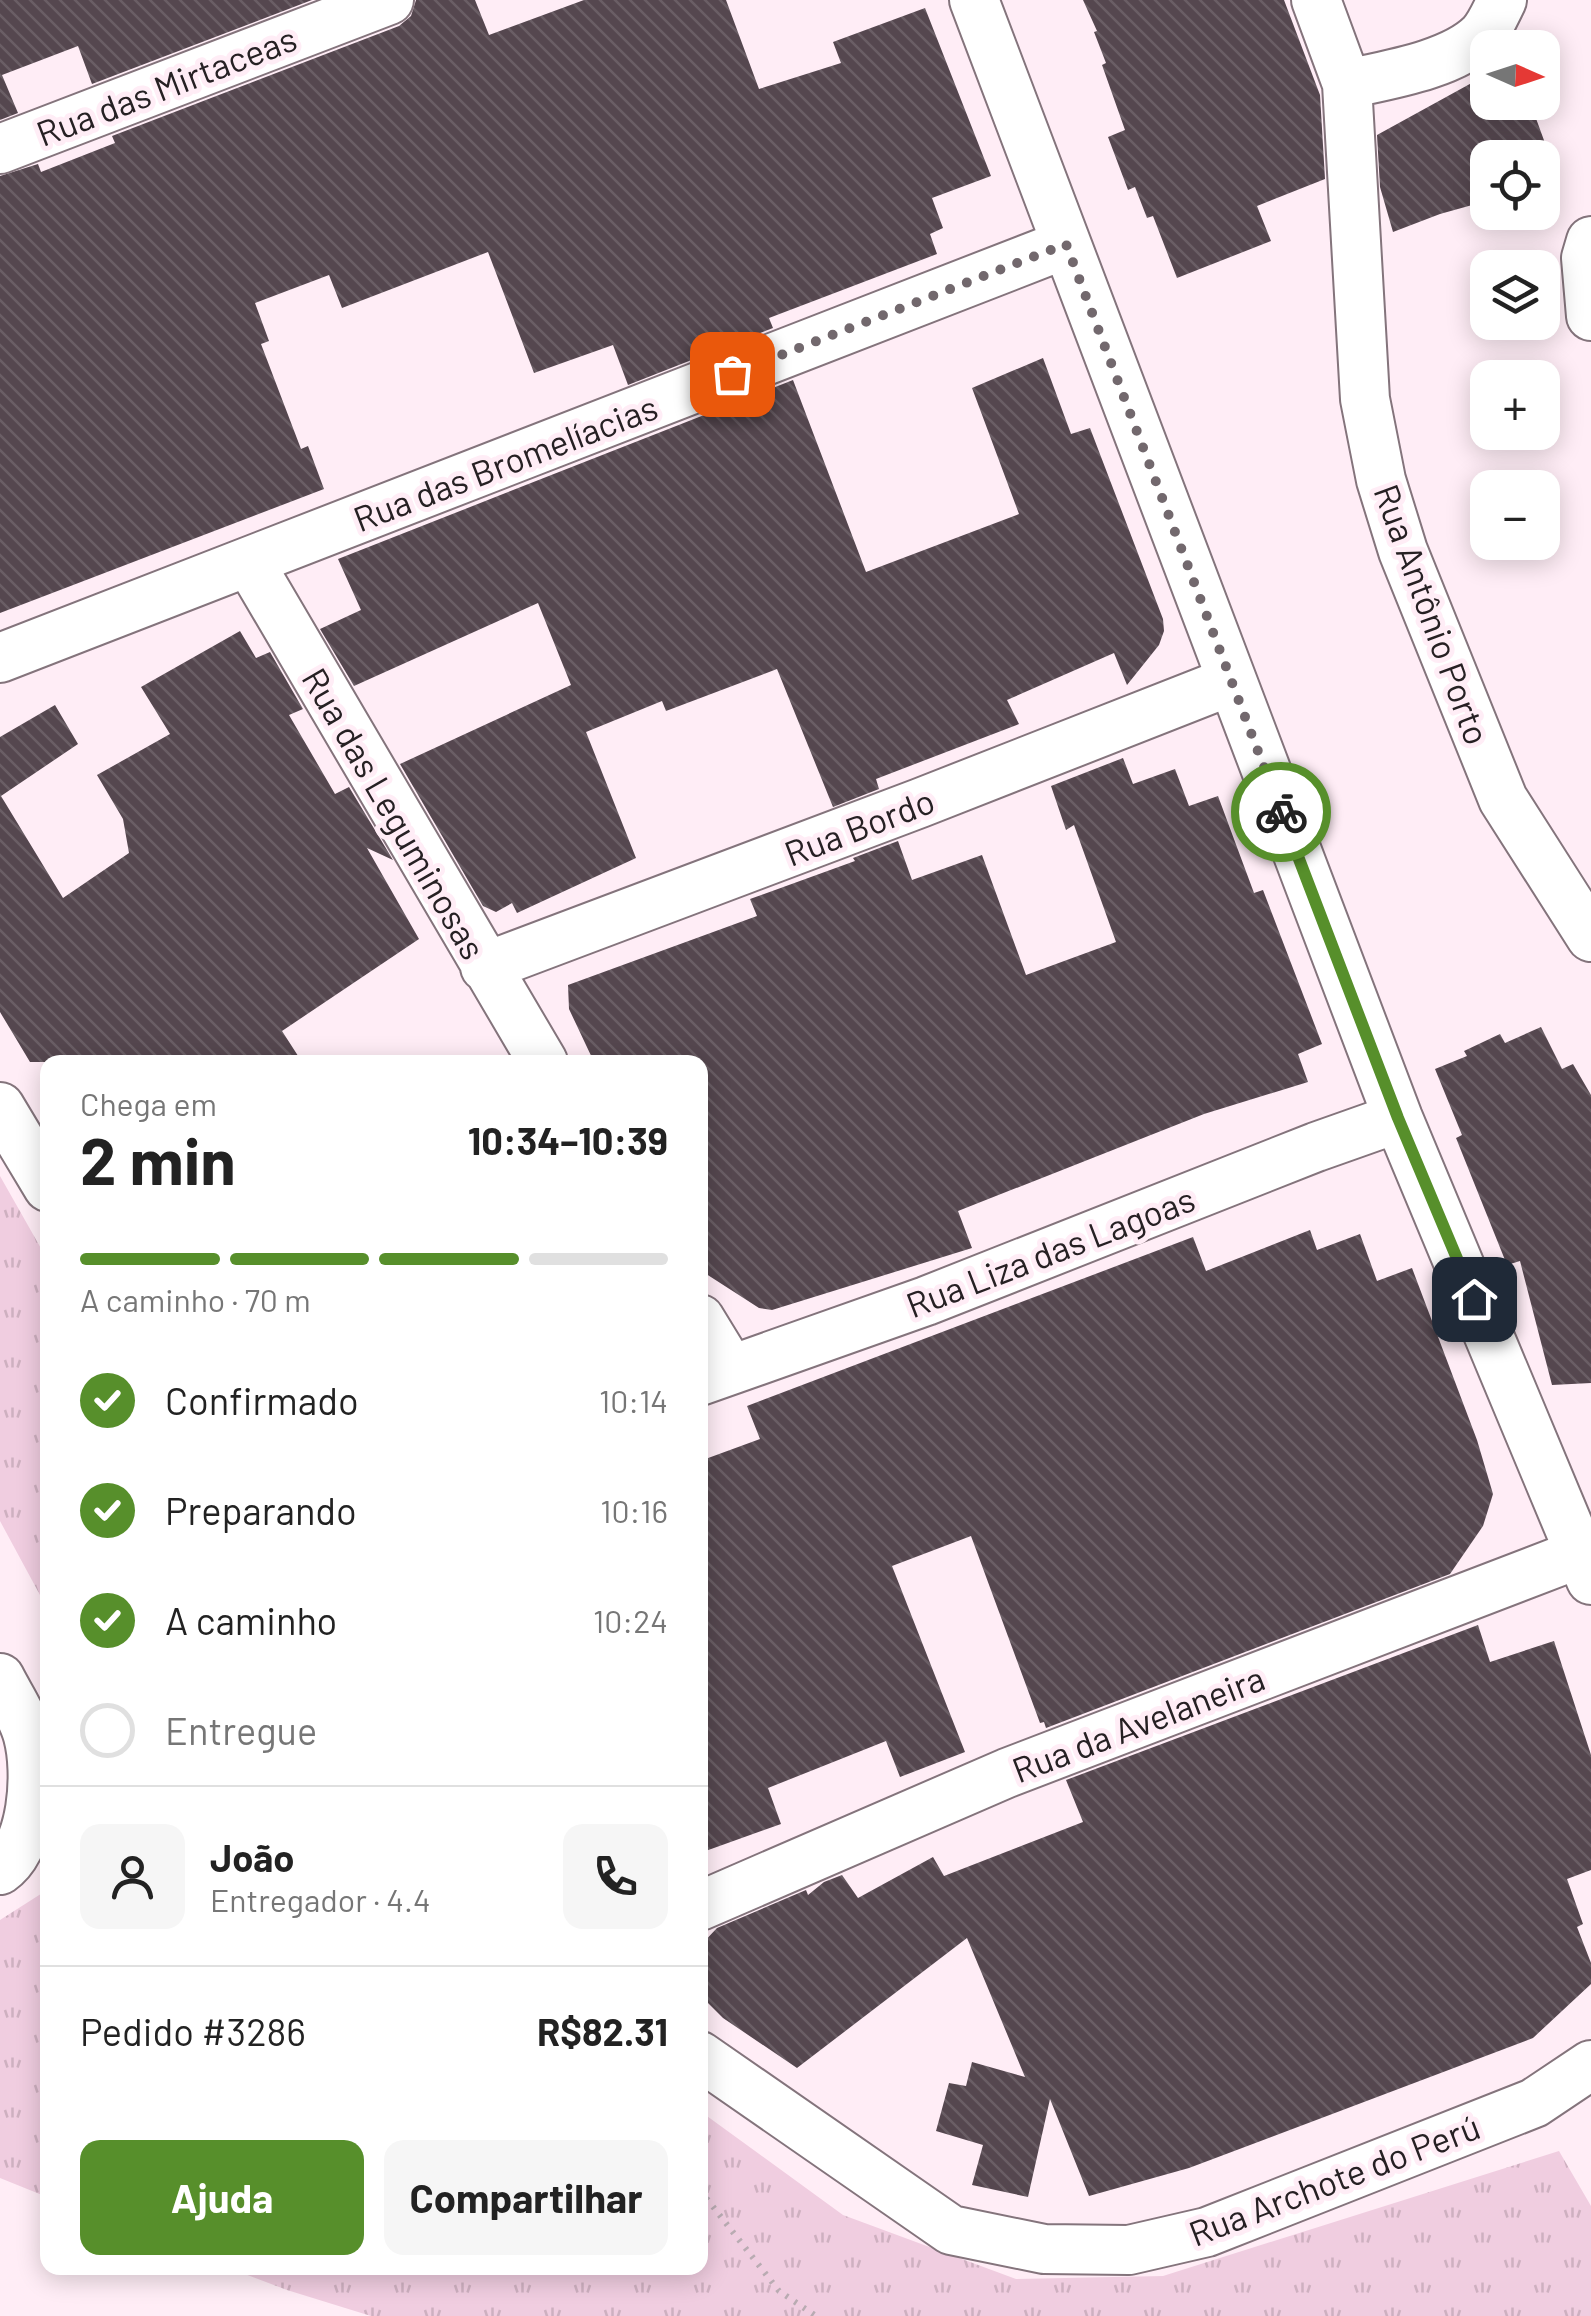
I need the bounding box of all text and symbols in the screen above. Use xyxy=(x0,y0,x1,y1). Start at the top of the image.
street label: Rua das Mirtaceas xyxy=(30,16,302,154)
north arrow xyxy=(1470,30,1560,120)
map controls xyxy=(1470,30,1560,560)
button: locate xyxy=(1470,140,1560,230)
button: layers xyxy=(1470,250,1560,340)
pin xyxy=(690,332,775,417)
icon: bag xyxy=(705,347,760,402)
button: + xyxy=(1470,360,1560,450)
street label: Rua das Bromelíacias xyxy=(347,385,663,539)
button: − xyxy=(1470,470,1560,560)
street label: Rua Antônio Porto xyxy=(1366,478,1500,750)
street label: Rua das Leguminosas xyxy=(295,660,495,966)
courier xyxy=(1231,762,1331,862)
street label: Rua Bordo xyxy=(778,778,940,874)
icon: bike xyxy=(1254,785,1309,840)
text: Chega em xyxy=(80,1084,217,1122)
text: 10:34–10:39 xyxy=(468,1117,668,1163)
text: 2 min xyxy=(80,1120,236,1198)
street label: Rua Liza das Lagoas xyxy=(900,1177,1200,1325)
pin xyxy=(1432,1257,1517,1342)
icon: home xyxy=(1447,1272,1502,1327)
text: A caminho · 70 m xyxy=(80,1280,311,1318)
icon: check xyxy=(80,1373,135,1428)
text: Confirmado xyxy=(165,1377,359,1423)
text: 10:14 xyxy=(599,1381,668,1419)
icon: check xyxy=(80,1483,135,1538)
text: Preparando xyxy=(165,1487,357,1533)
text: 10:16 xyxy=(600,1491,668,1529)
icon: check xyxy=(80,1593,135,1648)
text: A caminho xyxy=(165,1597,337,1643)
text: 10:24 xyxy=(593,1601,668,1639)
street label: Rua da Avelaneira xyxy=(1006,1656,1270,1790)
text: Entregue xyxy=(165,1707,317,1753)
button: person xyxy=(80,1824,185,1929)
button: phone xyxy=(563,1824,668,1929)
text: João xyxy=(210,1834,294,1880)
text: Entregador · 4.4 xyxy=(210,1880,431,1918)
text: Pedido #3286 xyxy=(80,2008,306,2054)
text: R$82.31 xyxy=(537,2008,668,2054)
street label: Rua Archote do Perú xyxy=(1183,2104,1485,2254)
button: Ajuda xyxy=(80,2140,364,2255)
button: Compartilhar xyxy=(384,2140,668,2255)

